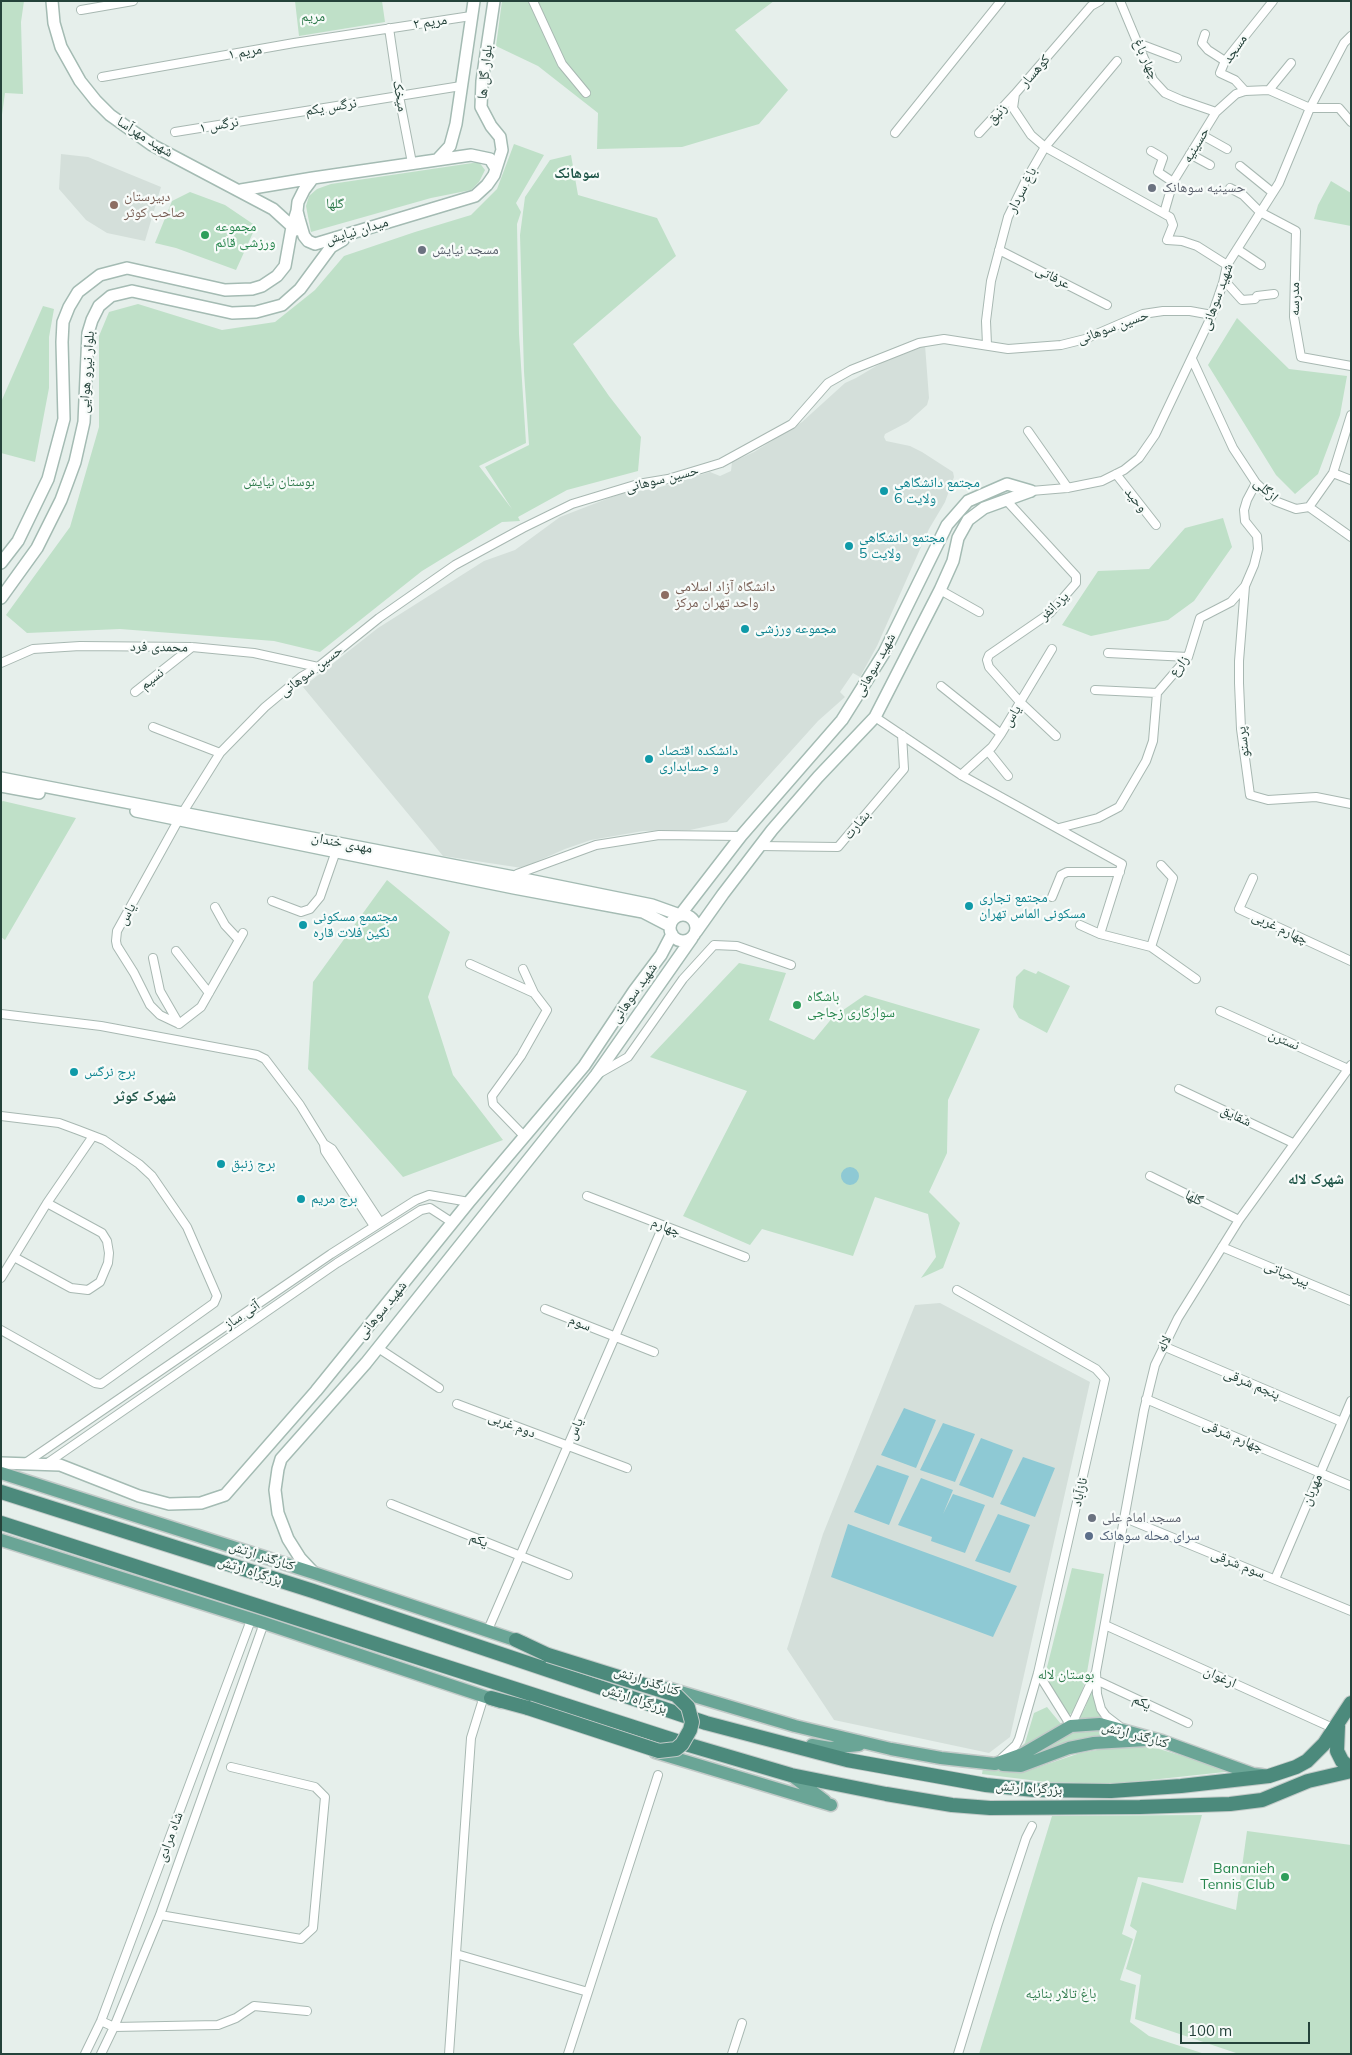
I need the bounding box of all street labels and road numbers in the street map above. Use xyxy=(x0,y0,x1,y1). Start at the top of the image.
street label: مریم ۲ xyxy=(412,11,448,33)
street label: مسجد xyxy=(1219,31,1251,67)
street label: چهار باغ xyxy=(1130,36,1162,82)
street label: مریم ۱ xyxy=(227,41,263,63)
street label: بلوار گل ها xyxy=(474,44,496,100)
street label: کوهسار xyxy=(1016,51,1054,91)
street label: میخک xyxy=(389,79,411,113)
street label: نرگس یکم xyxy=(304,95,358,119)
street label: زنبق xyxy=(983,100,1011,128)
street label: شهید مهرآسا xyxy=(114,113,176,161)
street label: نرگس ۱ xyxy=(198,113,240,137)
street label: حسینیه xyxy=(1179,124,1213,166)
street label: باغ سردار xyxy=(1003,164,1041,216)
street label: میدان نیایش xyxy=(324,214,390,248)
street label: عرفاتی xyxy=(1033,261,1073,293)
street label: شهید سوهانی xyxy=(1197,261,1237,333)
street label: مدرسه xyxy=(1287,282,1303,316)
street label: حسین سوهانی xyxy=(1075,306,1151,348)
street label: بلوار نیرو هوایی xyxy=(76,330,98,414)
street label: حسین سوهانی xyxy=(624,462,700,496)
street label: ازگلی xyxy=(1250,474,1282,506)
street label: وحید xyxy=(1121,484,1151,516)
street label: یزدانفر xyxy=(1036,588,1072,624)
street label: شهید سوهانی xyxy=(851,630,899,700)
street label: محمدی فرد xyxy=(130,638,188,656)
street label: حسین سوهانی xyxy=(276,642,346,700)
street label: زارع xyxy=(1165,652,1193,680)
street label: نسیم xyxy=(137,665,167,693)
street label: یاس xyxy=(999,702,1025,730)
street label: پرستو xyxy=(1233,725,1253,759)
street label: بشارت xyxy=(840,807,874,843)
street label: مهدی خندان xyxy=(310,829,374,857)
street label: یاس xyxy=(114,900,140,928)
street label: چهارم غربی xyxy=(1249,908,1311,948)
street label: شهید سوهانی xyxy=(607,960,661,1026)
street label: نسترن xyxy=(1266,1026,1302,1054)
street label: شقایق xyxy=(1218,1102,1254,1130)
street label: گلها xyxy=(1182,1186,1206,1210)
street label: چهارم xyxy=(649,1214,683,1240)
street label: پیرحیاتی xyxy=(1262,1257,1312,1291)
street label: شهید سوهانی xyxy=(354,1278,410,1342)
street label: آتی ساز xyxy=(221,1297,263,1333)
street label: سوم xyxy=(566,1311,594,1335)
street label: لاله xyxy=(1153,1333,1175,1355)
street label: پنجم شرقی xyxy=(1221,1365,1283,1403)
street label: دوم غربی xyxy=(486,1408,538,1442)
street label: یاس xyxy=(563,1415,587,1443)
street label: چهارم شرقی xyxy=(1200,1416,1266,1456)
street label: مهربان xyxy=(1298,1472,1326,1508)
street label: نازآباد xyxy=(1069,1476,1091,1508)
street label: یکم xyxy=(467,1529,491,1551)
street label: کنارگذر ارتش xyxy=(227,1537,297,1575)
street label: سوم شرقی xyxy=(1209,1546,1267,1582)
street label: بزرگراه ارتش xyxy=(216,1553,284,1589)
street label: کنارگذر ارتش xyxy=(612,1662,682,1700)
street label: ارغوان xyxy=(1201,1662,1239,1692)
street label: بزرگراه ارتش xyxy=(601,1680,669,1718)
street label: یکم xyxy=(1130,1690,1154,1714)
street label: کنارگذر ارتش xyxy=(1100,1718,1170,1752)
street label: بزرگراه ارتش xyxy=(995,1777,1063,1799)
street label: شاه مرادی xyxy=(153,1810,187,1864)

